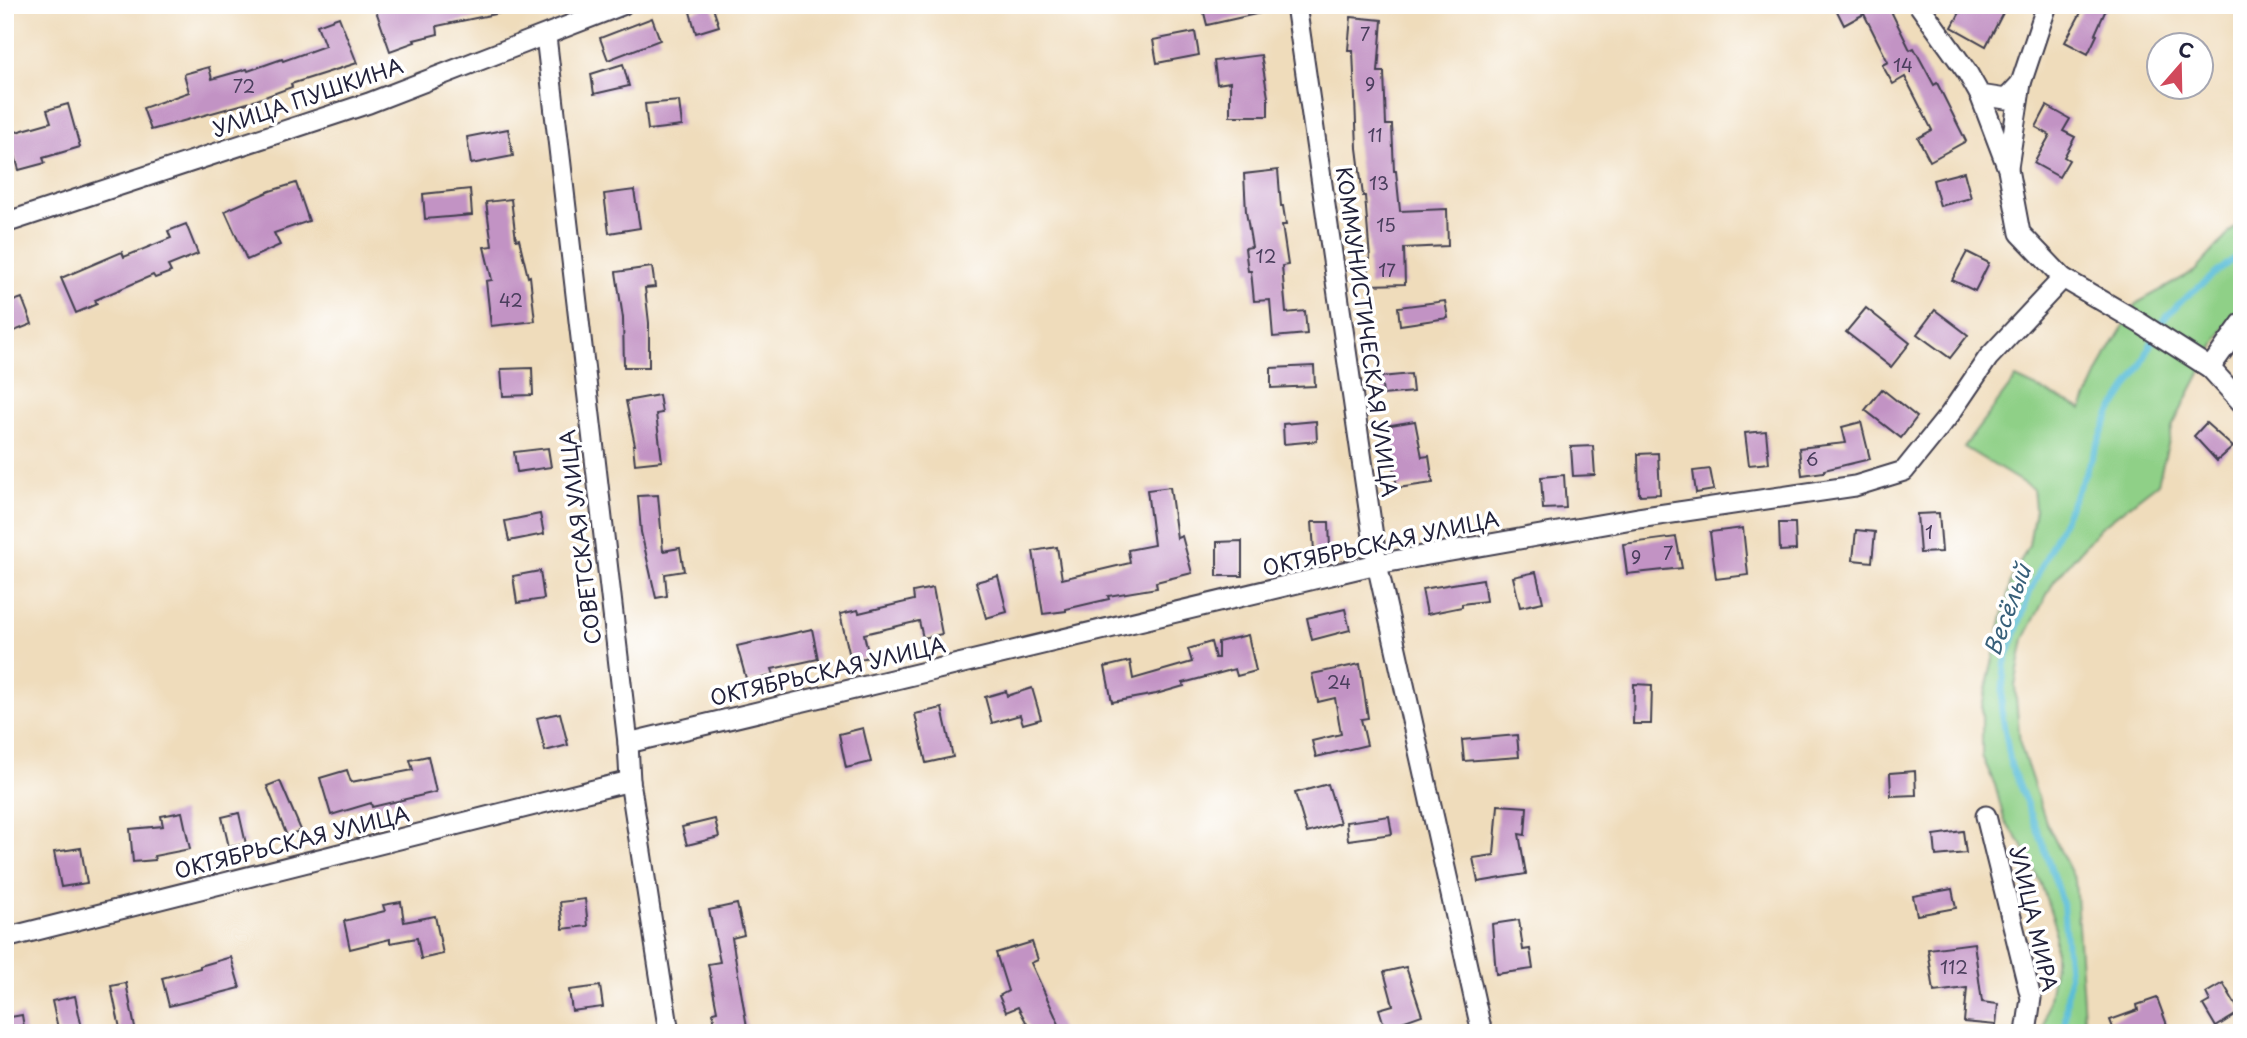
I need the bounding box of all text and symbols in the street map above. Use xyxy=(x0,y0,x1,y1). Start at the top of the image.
house number: 7 xyxy=(1360,20,1370,47)
north arrow xyxy=(2146,32,2216,102)
text: С xyxy=(2175,33,2198,65)
street label: УЛИЦА ПУШКИНА xyxy=(208,48,407,144)
house number: 14 xyxy=(1893,51,1913,78)
house number: 9 xyxy=(1365,70,1375,97)
house number: 72 xyxy=(233,72,255,99)
house number: 11 xyxy=(1367,121,1383,148)
street label: КОММУНИСТИЧЕСКАЯ УЛИЦА xyxy=(1329,164,1407,499)
house number: 13 xyxy=(1369,169,1389,196)
house number: 15 xyxy=(1376,211,1396,238)
house number: 12 xyxy=(1256,242,1276,269)
house number: 17 xyxy=(1378,256,1396,283)
house number: 42 xyxy=(499,286,523,313)
street label: СОВЕТСКАЯ УЛИЦА xyxy=(550,428,608,647)
house number: 6 xyxy=(1806,445,1818,472)
street label: ОКТЯБРЬСКАЯ УЛИЦА xyxy=(1259,501,1502,583)
house number: 1 xyxy=(1925,518,1933,545)
house number: 7 xyxy=(1663,539,1673,566)
house number: 9 xyxy=(1631,543,1641,570)
water label: Весёлый xyxy=(1974,557,2040,660)
street label: ОКТЯБРЬСКАЯ УЛИЦА xyxy=(707,627,949,713)
house number: 24 xyxy=(1327,668,1351,695)
street label: ОКТЯБРЬСКАЯ УЛИЦА xyxy=(171,796,412,886)
street label: УЛИЦА МИРА xyxy=(2003,843,2067,994)
house number: 112 xyxy=(1940,953,1968,980)

